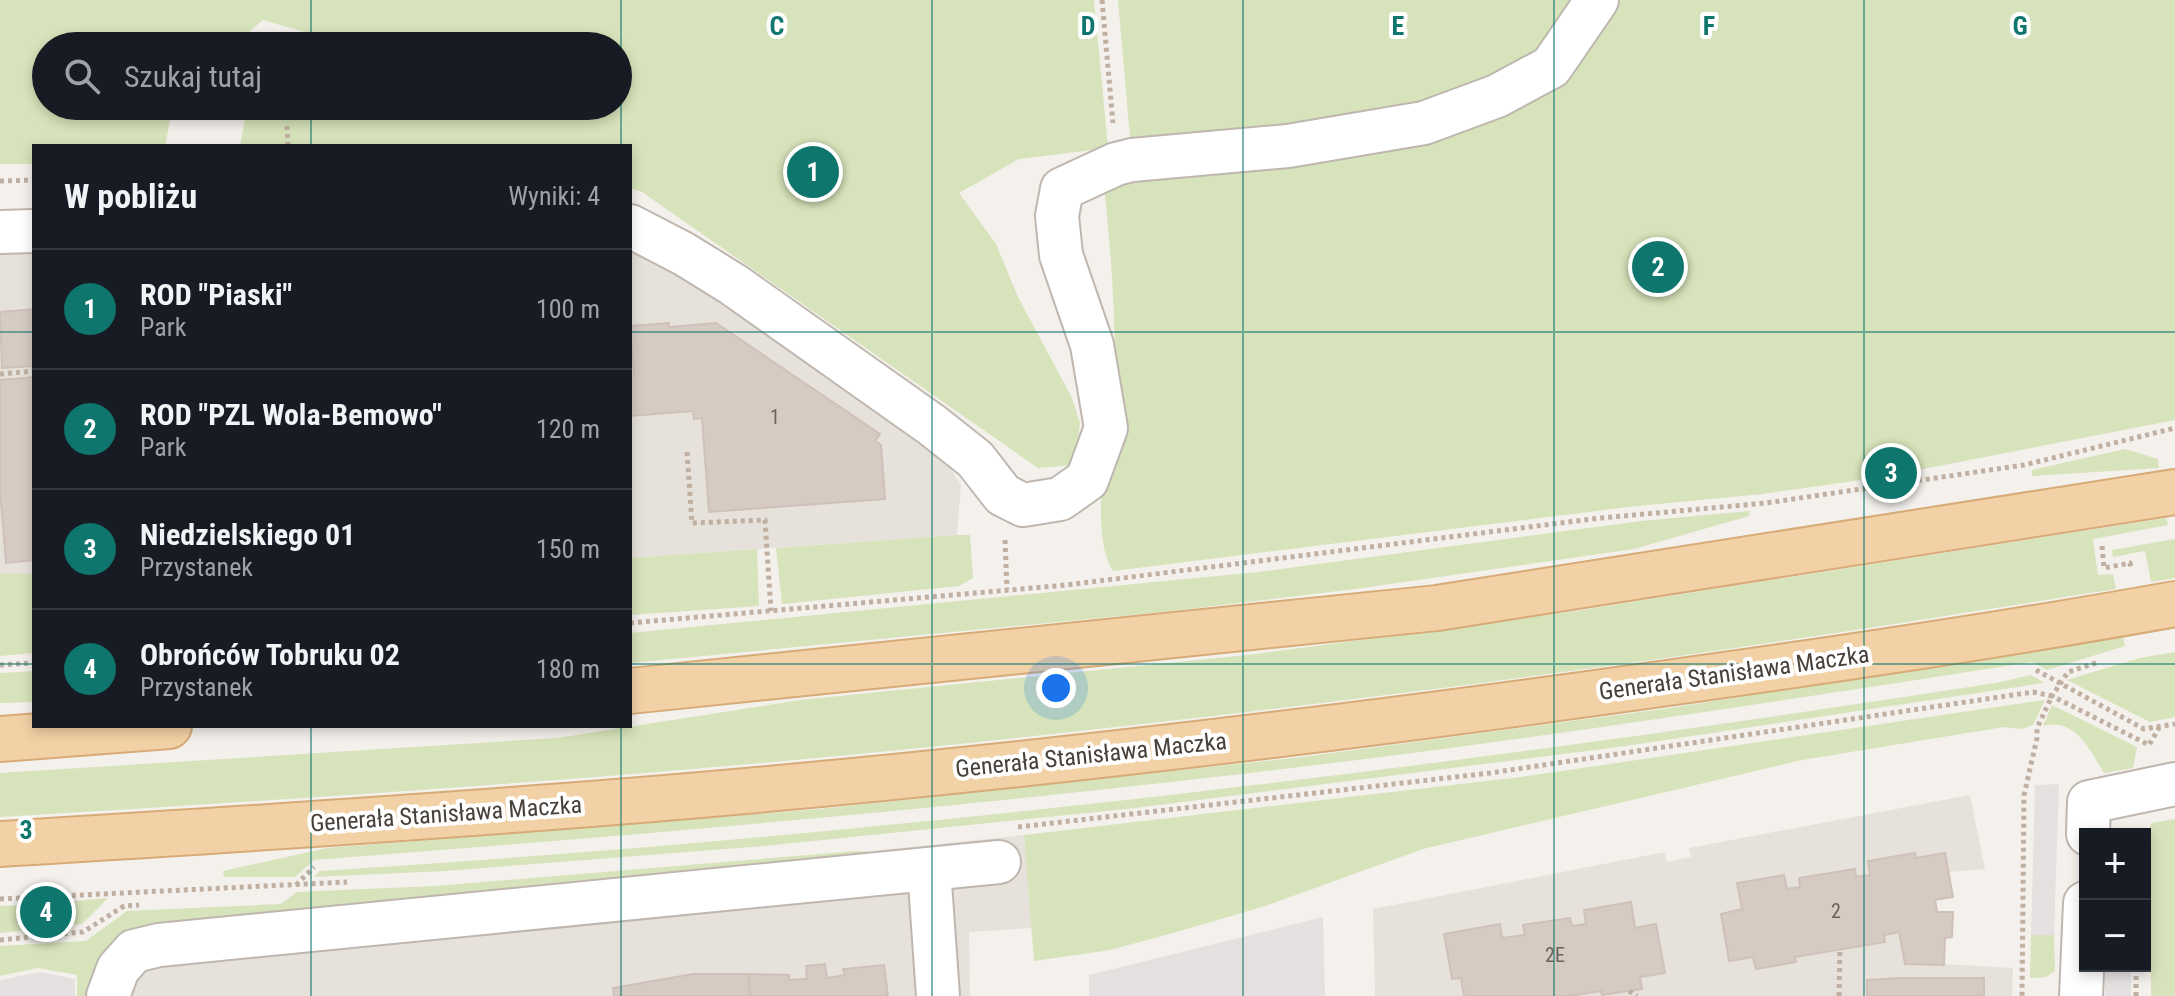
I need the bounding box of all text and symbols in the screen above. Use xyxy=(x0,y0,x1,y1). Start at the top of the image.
text: C xyxy=(770,11,785,41)
text: D xyxy=(1081,11,1095,41)
text: E xyxy=(1392,11,1405,41)
text: F xyxy=(1703,11,1715,41)
text: G xyxy=(2012,11,2028,41)
search box xyxy=(32,32,632,120)
icon: search xyxy=(60,54,104,98)
text: Szukaj tutaj xyxy=(124,59,262,94)
pin: 1 xyxy=(787,142,839,202)
text: W pobliżu xyxy=(64,176,197,216)
text: Wyniki: 4 xyxy=(508,181,600,211)
pin: 2 xyxy=(1632,237,1684,297)
text: ROD "Piaski" xyxy=(140,277,292,312)
text: 1 xyxy=(83,294,97,324)
text: 100 m xyxy=(536,294,600,324)
text: Park xyxy=(140,312,186,342)
text: ROD "PZL Wola-Bemowo" xyxy=(140,397,442,432)
house number: 1 xyxy=(770,405,780,429)
text: 2 xyxy=(83,414,97,444)
text: 120 m xyxy=(536,414,600,444)
text: Park xyxy=(140,432,186,462)
pin: 3 xyxy=(1865,443,1917,503)
text: Niedzielskiego 01 xyxy=(140,517,355,552)
text: 3 xyxy=(83,534,97,564)
text: 150 m xyxy=(536,534,600,564)
text: Przystanek xyxy=(140,552,253,582)
text: Obrońców Tobruku 02 xyxy=(140,637,400,672)
street label: Generała Stanisława Maczka xyxy=(1597,640,1871,706)
text: 4 xyxy=(83,654,97,684)
text: 180 m xyxy=(536,654,600,684)
your location xyxy=(1036,668,1076,708)
text: Przystanek xyxy=(140,672,253,702)
street label: Generała Stanisława Maczka xyxy=(954,727,1228,783)
street label: Generała Stanisława Maczka xyxy=(309,791,583,837)
text: 3 xyxy=(19,815,33,845)
map controls xyxy=(2079,828,2151,972)
button: + xyxy=(2079,828,2151,900)
pin: 4 xyxy=(20,882,72,942)
house number: 2 xyxy=(1831,899,1841,923)
button: − xyxy=(2079,900,2151,972)
house number: 2E xyxy=(1545,943,1565,967)

